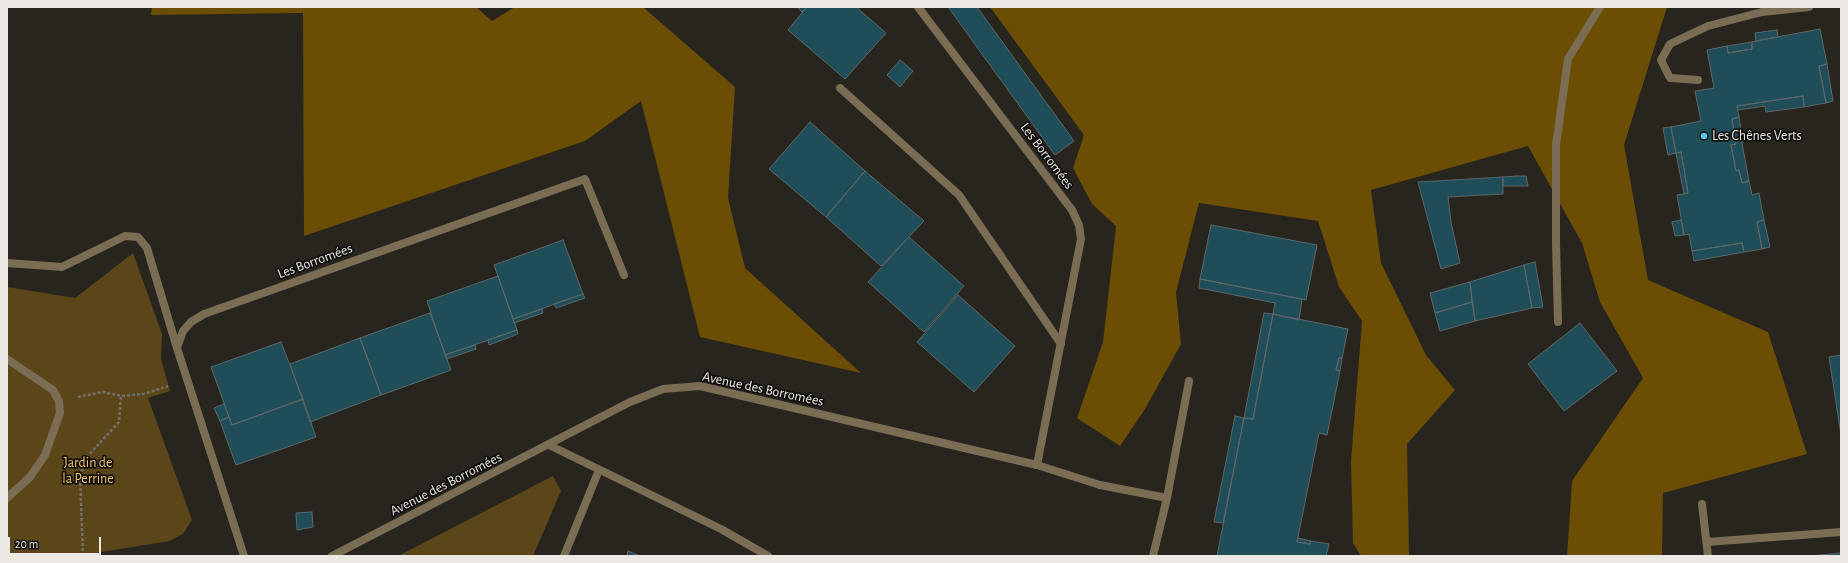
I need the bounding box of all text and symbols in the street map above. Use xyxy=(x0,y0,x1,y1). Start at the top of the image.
street label: Les Borromées xyxy=(1017,120,1077,192)
place label: Les Chênes Verts xyxy=(1712,128,1802,144)
marker: Les Chênes Verts xyxy=(1699,131,1709,141)
street label: Les Borromées xyxy=(275,240,355,282)
street label: Avenue des Borromées xyxy=(701,368,825,410)
street label: Avenue des Borromées xyxy=(387,448,505,520)
park label: Jardin de la Perrine xyxy=(62,455,114,488)
scale bar xyxy=(10,529,103,555)
text: 20 m xyxy=(15,538,38,550)

